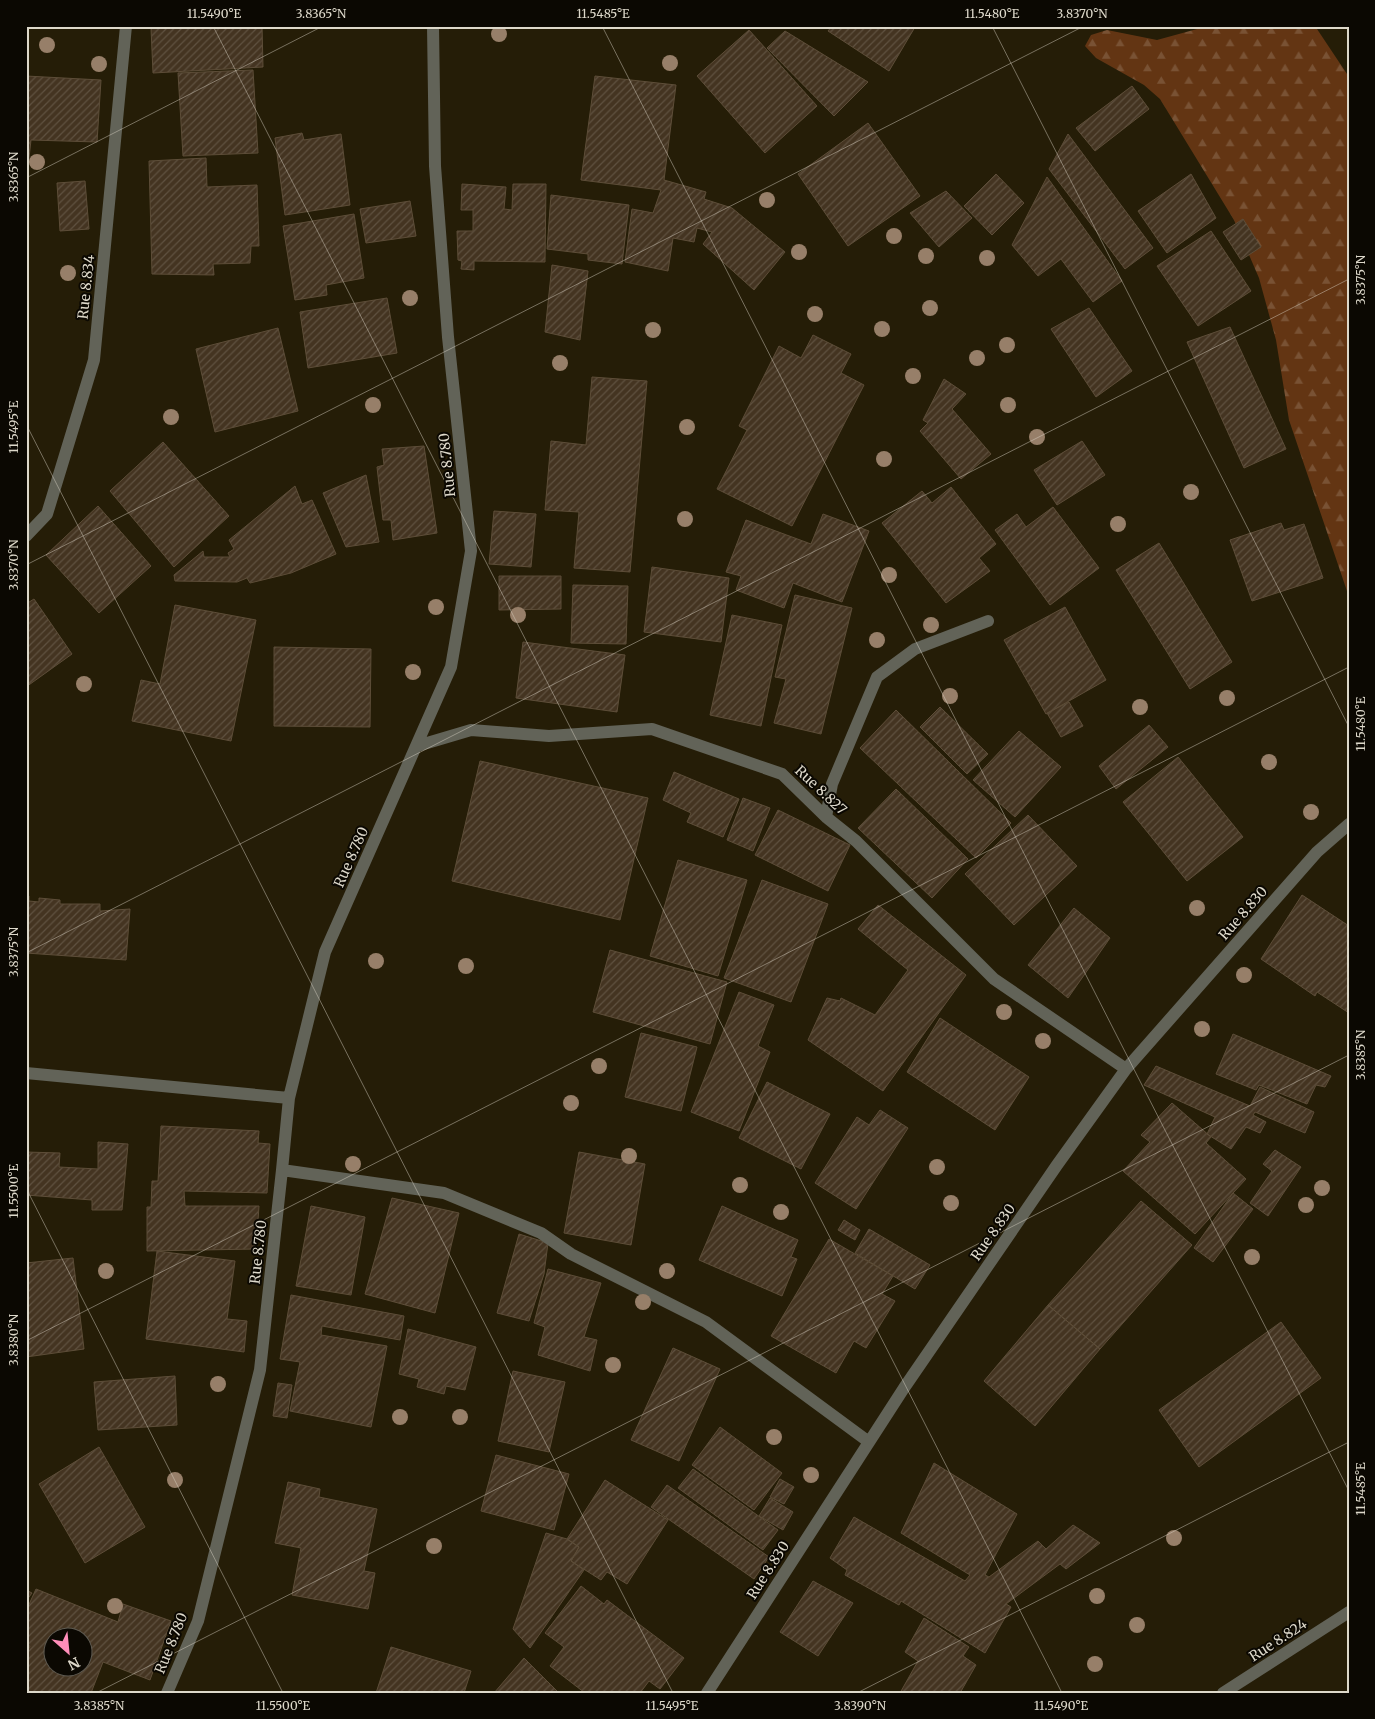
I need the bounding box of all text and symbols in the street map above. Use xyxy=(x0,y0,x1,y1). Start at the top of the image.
text: 11.5490°E xyxy=(187,6,241,21)
text: 3.8365°N xyxy=(296,6,347,21)
text: 11.5485°E xyxy=(576,6,630,21)
text: 11.5480°E xyxy=(965,6,1020,21)
text: 3.8370°N xyxy=(1056,6,1108,21)
text: 3.8365°N xyxy=(6,151,21,202)
street label: Rue 8.834 xyxy=(74,253,98,320)
text: 3.8375°N xyxy=(1353,254,1368,305)
text: 11.5495°E xyxy=(6,400,21,453)
street label: Rue 8.780 xyxy=(435,432,459,498)
text: 3.8370°N xyxy=(6,539,21,591)
text: 11.5480°E xyxy=(1353,696,1368,751)
street label: Rue 8.827 xyxy=(791,761,851,819)
street label: Rue 8.780 xyxy=(330,824,372,890)
street label: Rue 8.830 xyxy=(1215,882,1271,944)
text: 3.8375°N xyxy=(6,926,21,977)
text: 3.8385°N xyxy=(1353,1029,1368,1080)
text: 11.5500°E xyxy=(6,1163,21,1218)
street label: Rue 8.830 xyxy=(967,1200,1019,1264)
street label: Rue 8.780 xyxy=(246,1219,270,1285)
text: 3.8380°N xyxy=(6,1313,21,1366)
text: 11.5485°E xyxy=(1353,1462,1368,1516)
street label: Rue 8.830 xyxy=(743,1538,793,1602)
street label: Rue 8.780 xyxy=(151,1610,191,1676)
street label: Rue 8.824 xyxy=(1246,1614,1311,1665)
north arrow xyxy=(42,1626,92,1676)
text: N xyxy=(65,1653,83,1674)
text: 3.8385°N xyxy=(74,1698,125,1713)
text: 11.5500°E xyxy=(256,1698,311,1713)
text: 11.5495°E xyxy=(646,1698,699,1713)
text: 3.8390°N xyxy=(834,1698,887,1713)
text: 11.5490°E xyxy=(1034,1698,1088,1713)

